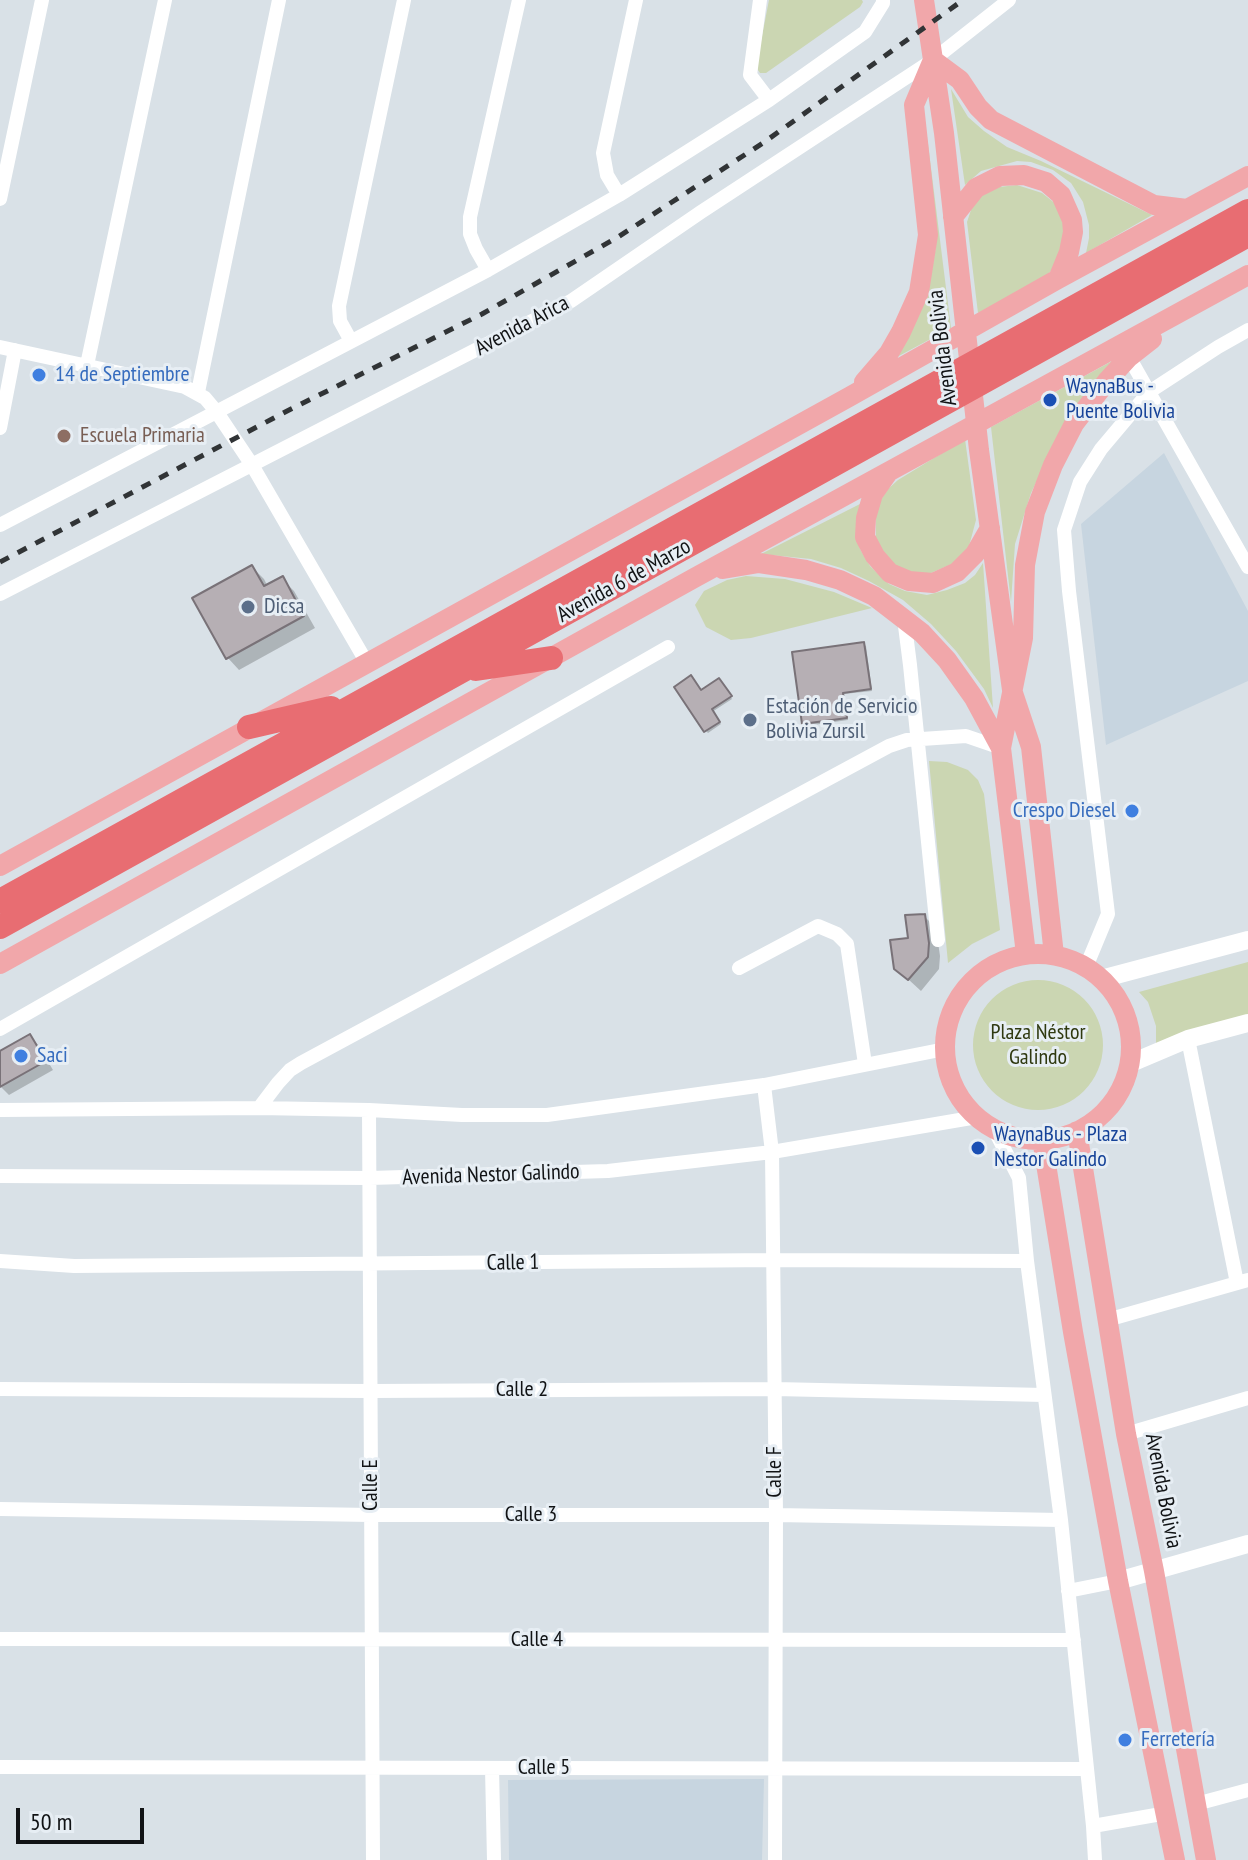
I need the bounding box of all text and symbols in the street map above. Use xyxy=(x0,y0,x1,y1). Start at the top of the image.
street label: Avenida Bolivia xyxy=(923,289,963,407)
street label: Avenida Arica xyxy=(471,290,573,362)
place label: 14 de Septiembre xyxy=(55,362,190,388)
marker: 14 de Septiembre xyxy=(30,366,48,384)
place label: WaynaBus - Puente Bolivia xyxy=(1066,374,1175,426)
marker: WaynaBus - Puente Bolivia xyxy=(1041,391,1059,409)
place label: Escuela Primaria xyxy=(80,423,205,449)
marker: Escuela Primaria xyxy=(55,427,73,445)
street label: Avenida 6 de Marzo xyxy=(553,533,695,629)
place label: Dicsa xyxy=(264,594,304,620)
marker: Dicsa xyxy=(239,598,257,616)
place label: Estación de Servicio Bolivia Zursil xyxy=(766,694,917,746)
marker: Estación de Servicio Bolivia Zursil xyxy=(741,711,759,729)
place label: Crespo Diesel xyxy=(1013,798,1116,824)
marker: Crespo Diesel xyxy=(1123,802,1141,820)
park label: Plaza Néstor Galindo xyxy=(991,1020,1085,1072)
place label: Saci xyxy=(37,1043,68,1069)
marker: Saci xyxy=(12,1047,30,1065)
place label: WaynaBus - Plaza Nestor Galindo xyxy=(994,1122,1127,1174)
marker: WaynaBus - Plaza Nestor Galindo xyxy=(969,1139,987,1157)
street label: Avenida Nestor Galindo xyxy=(402,1159,580,1191)
street label: Calle 1 xyxy=(487,1249,539,1277)
street label: Calle 2 xyxy=(496,1377,548,1403)
street label: Avenida Bolivia xyxy=(1139,1431,1187,1551)
street label: Calle F xyxy=(762,1446,788,1498)
street label: Calle E xyxy=(358,1459,384,1511)
street label: Calle 3 xyxy=(505,1502,557,1528)
street label: Calle 4 xyxy=(511,1627,563,1653)
place label: Ferretería xyxy=(1141,1727,1215,1753)
marker: Ferretería xyxy=(1116,1731,1134,1749)
street label: Calle 5 xyxy=(518,1755,570,1781)
scale bar xyxy=(20,1792,148,1842)
text: 50 m xyxy=(30,1806,72,1837)

